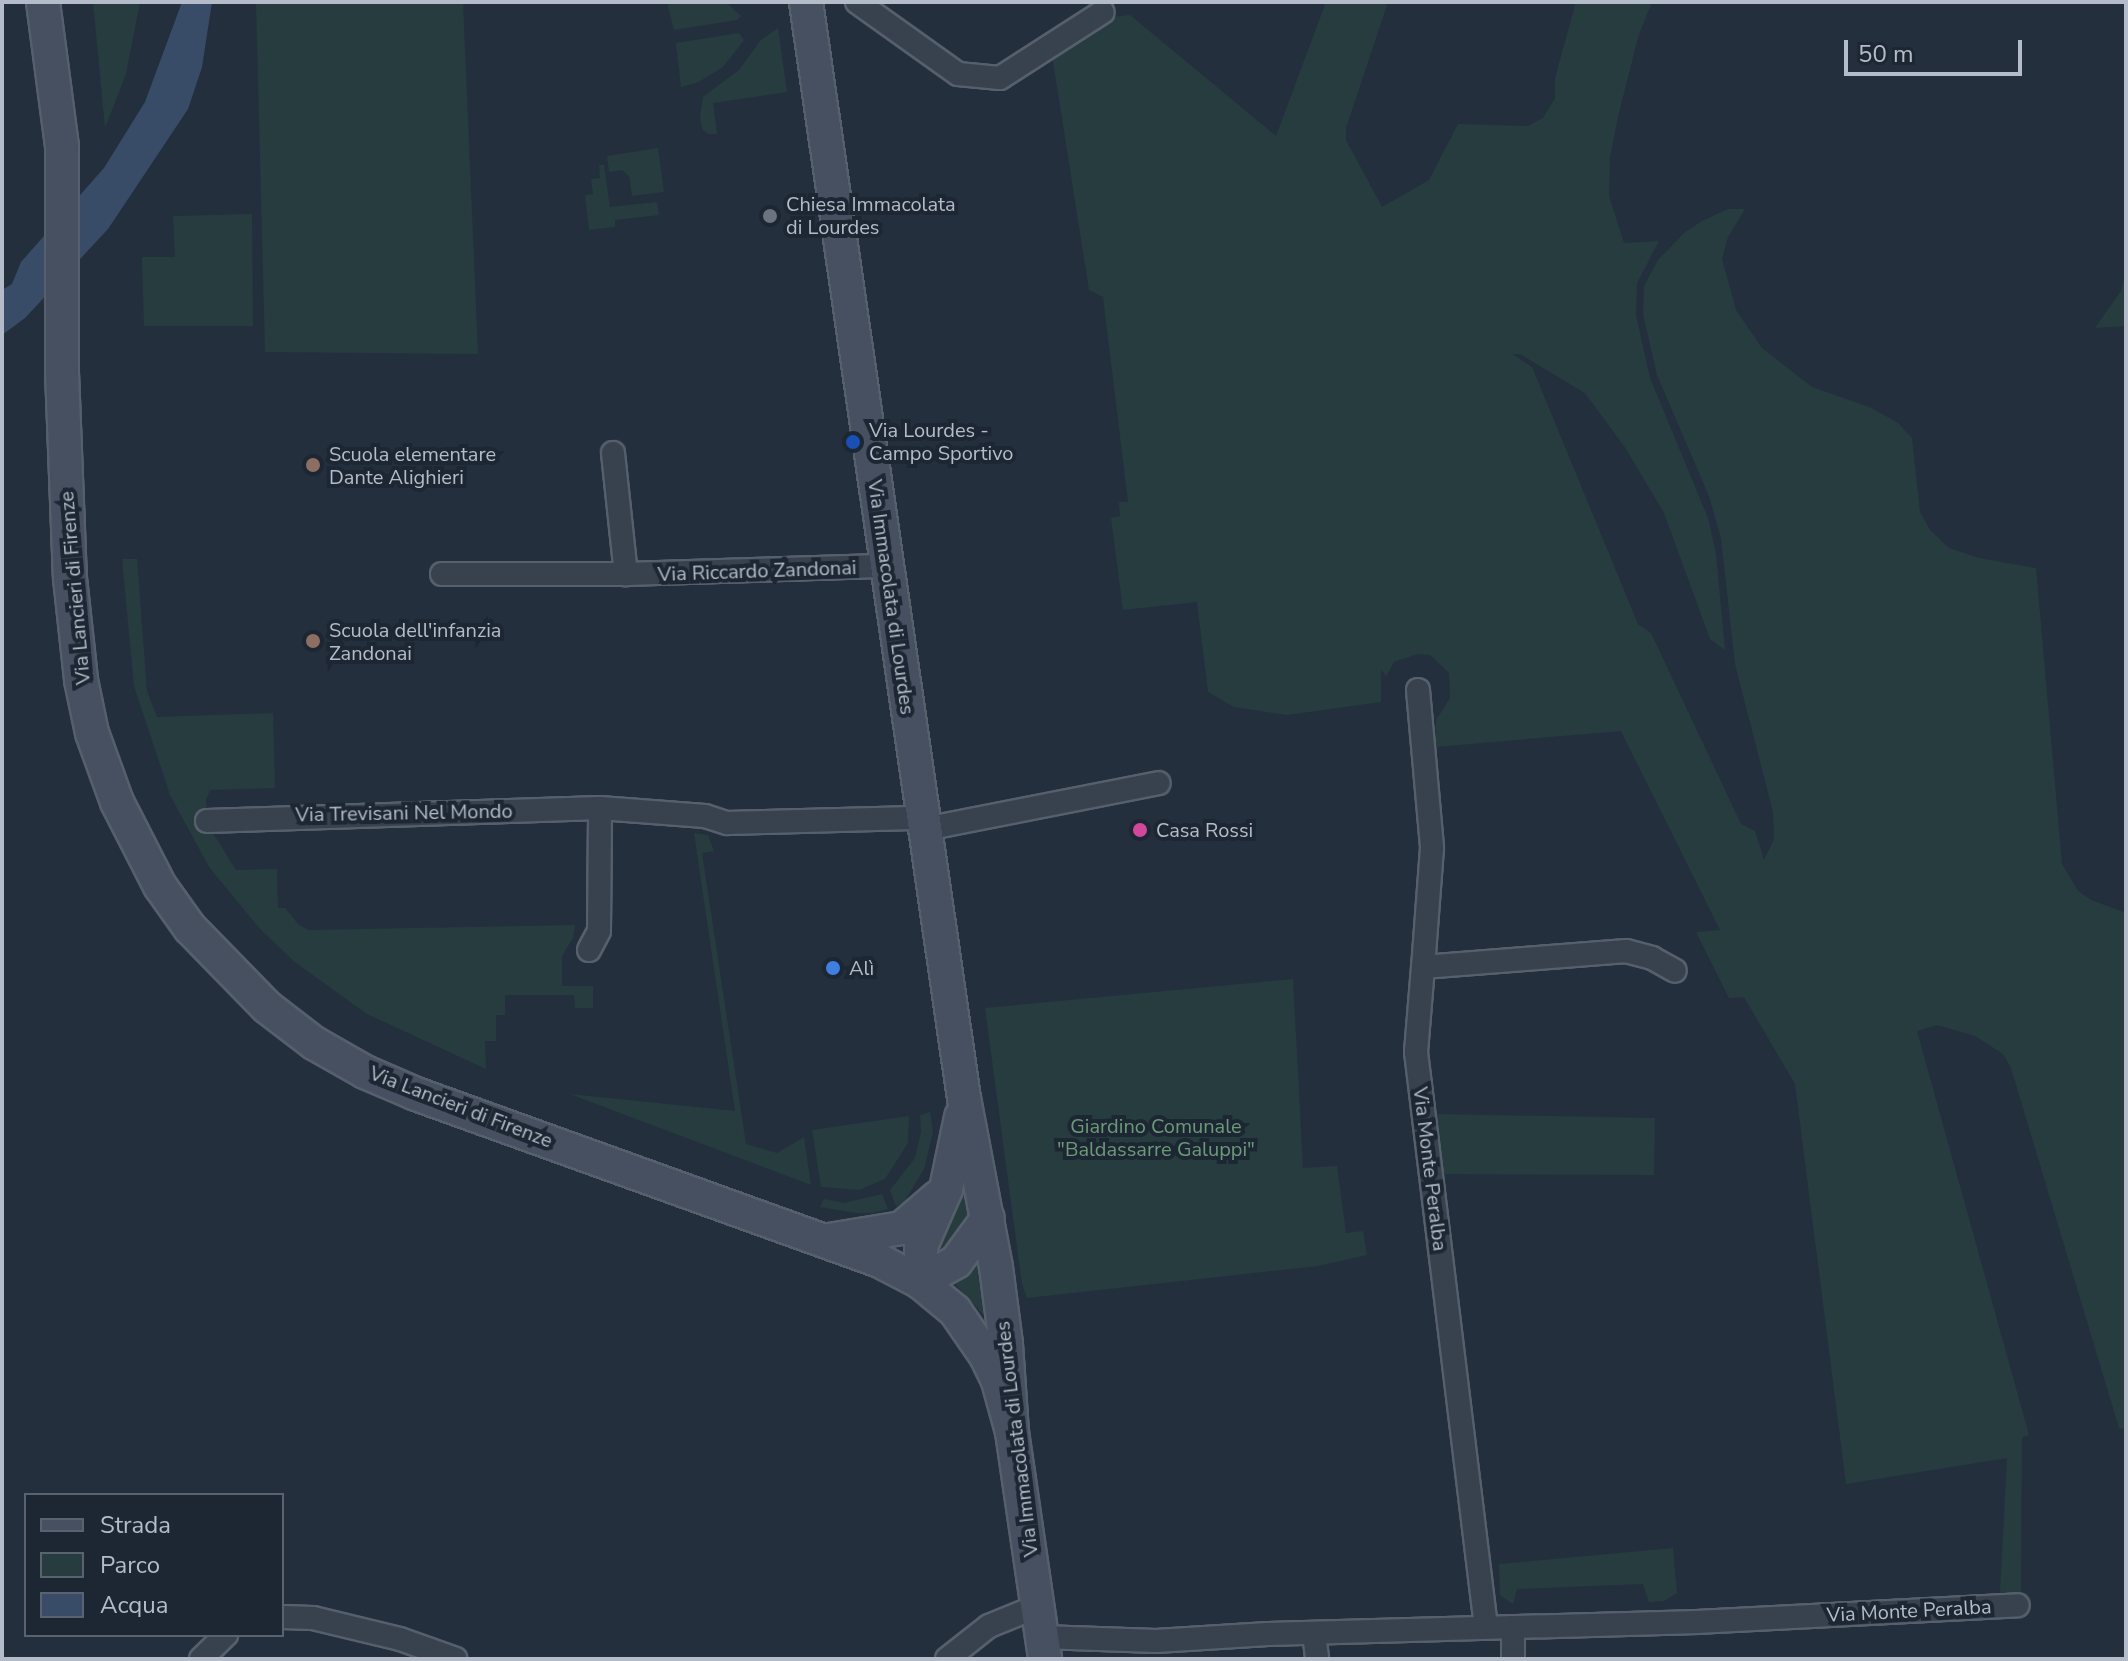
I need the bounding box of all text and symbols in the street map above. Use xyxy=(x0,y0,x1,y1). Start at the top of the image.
scale bar xyxy=(1848,24,2026,74)
text: 50 m xyxy=(1858,38,1914,70)
place label: Chiesa Immacolata di Lourdes xyxy=(786,192,956,239)
marker: Chiesa Immacolata di Lourdes xyxy=(761,207,779,225)
place label: Via Lourdes - Campo Sportivo xyxy=(869,418,1013,465)
marker: Via Lourdes - Campo Sportivo xyxy=(844,433,862,451)
place label: Scuola elementare Dante Alighieri xyxy=(329,442,496,489)
marker: Scuola elementare Dante Alighieri xyxy=(304,456,322,474)
street label: Via Immacolata di Lourdes xyxy=(863,478,919,716)
street label: Via Lancieri di Firenze xyxy=(55,490,95,686)
street label: Via Riccardo Zandonai xyxy=(657,556,857,586)
place label: Scuola dell'infanzia Zandonai xyxy=(329,618,501,665)
marker: Scuola dell'infanzia Zandonai xyxy=(304,632,322,650)
street label: Via Trevisani Nel Mondo xyxy=(295,799,513,827)
place label: Casa Rossi xyxy=(1156,818,1253,842)
marker: Casa Rossi xyxy=(1131,821,1149,839)
place label: Alì xyxy=(849,956,874,980)
marker: Alì xyxy=(824,959,842,977)
street label: Via Lancieri di Firenze xyxy=(366,1061,556,1153)
street label: Via Monte Peralba xyxy=(1408,1086,1452,1252)
park label: Giardino Comunale "Baldassarre Galuppi" xyxy=(1057,1114,1255,1161)
street label: Via Immacolata di Lourdes xyxy=(991,1320,1043,1558)
legend xyxy=(24,1493,284,1637)
text: Strada xyxy=(100,1509,171,1541)
text: Parco xyxy=(100,1549,160,1581)
text: Acqua xyxy=(100,1589,168,1621)
street label: Via Monte Peralba xyxy=(1826,1595,1992,1627)

